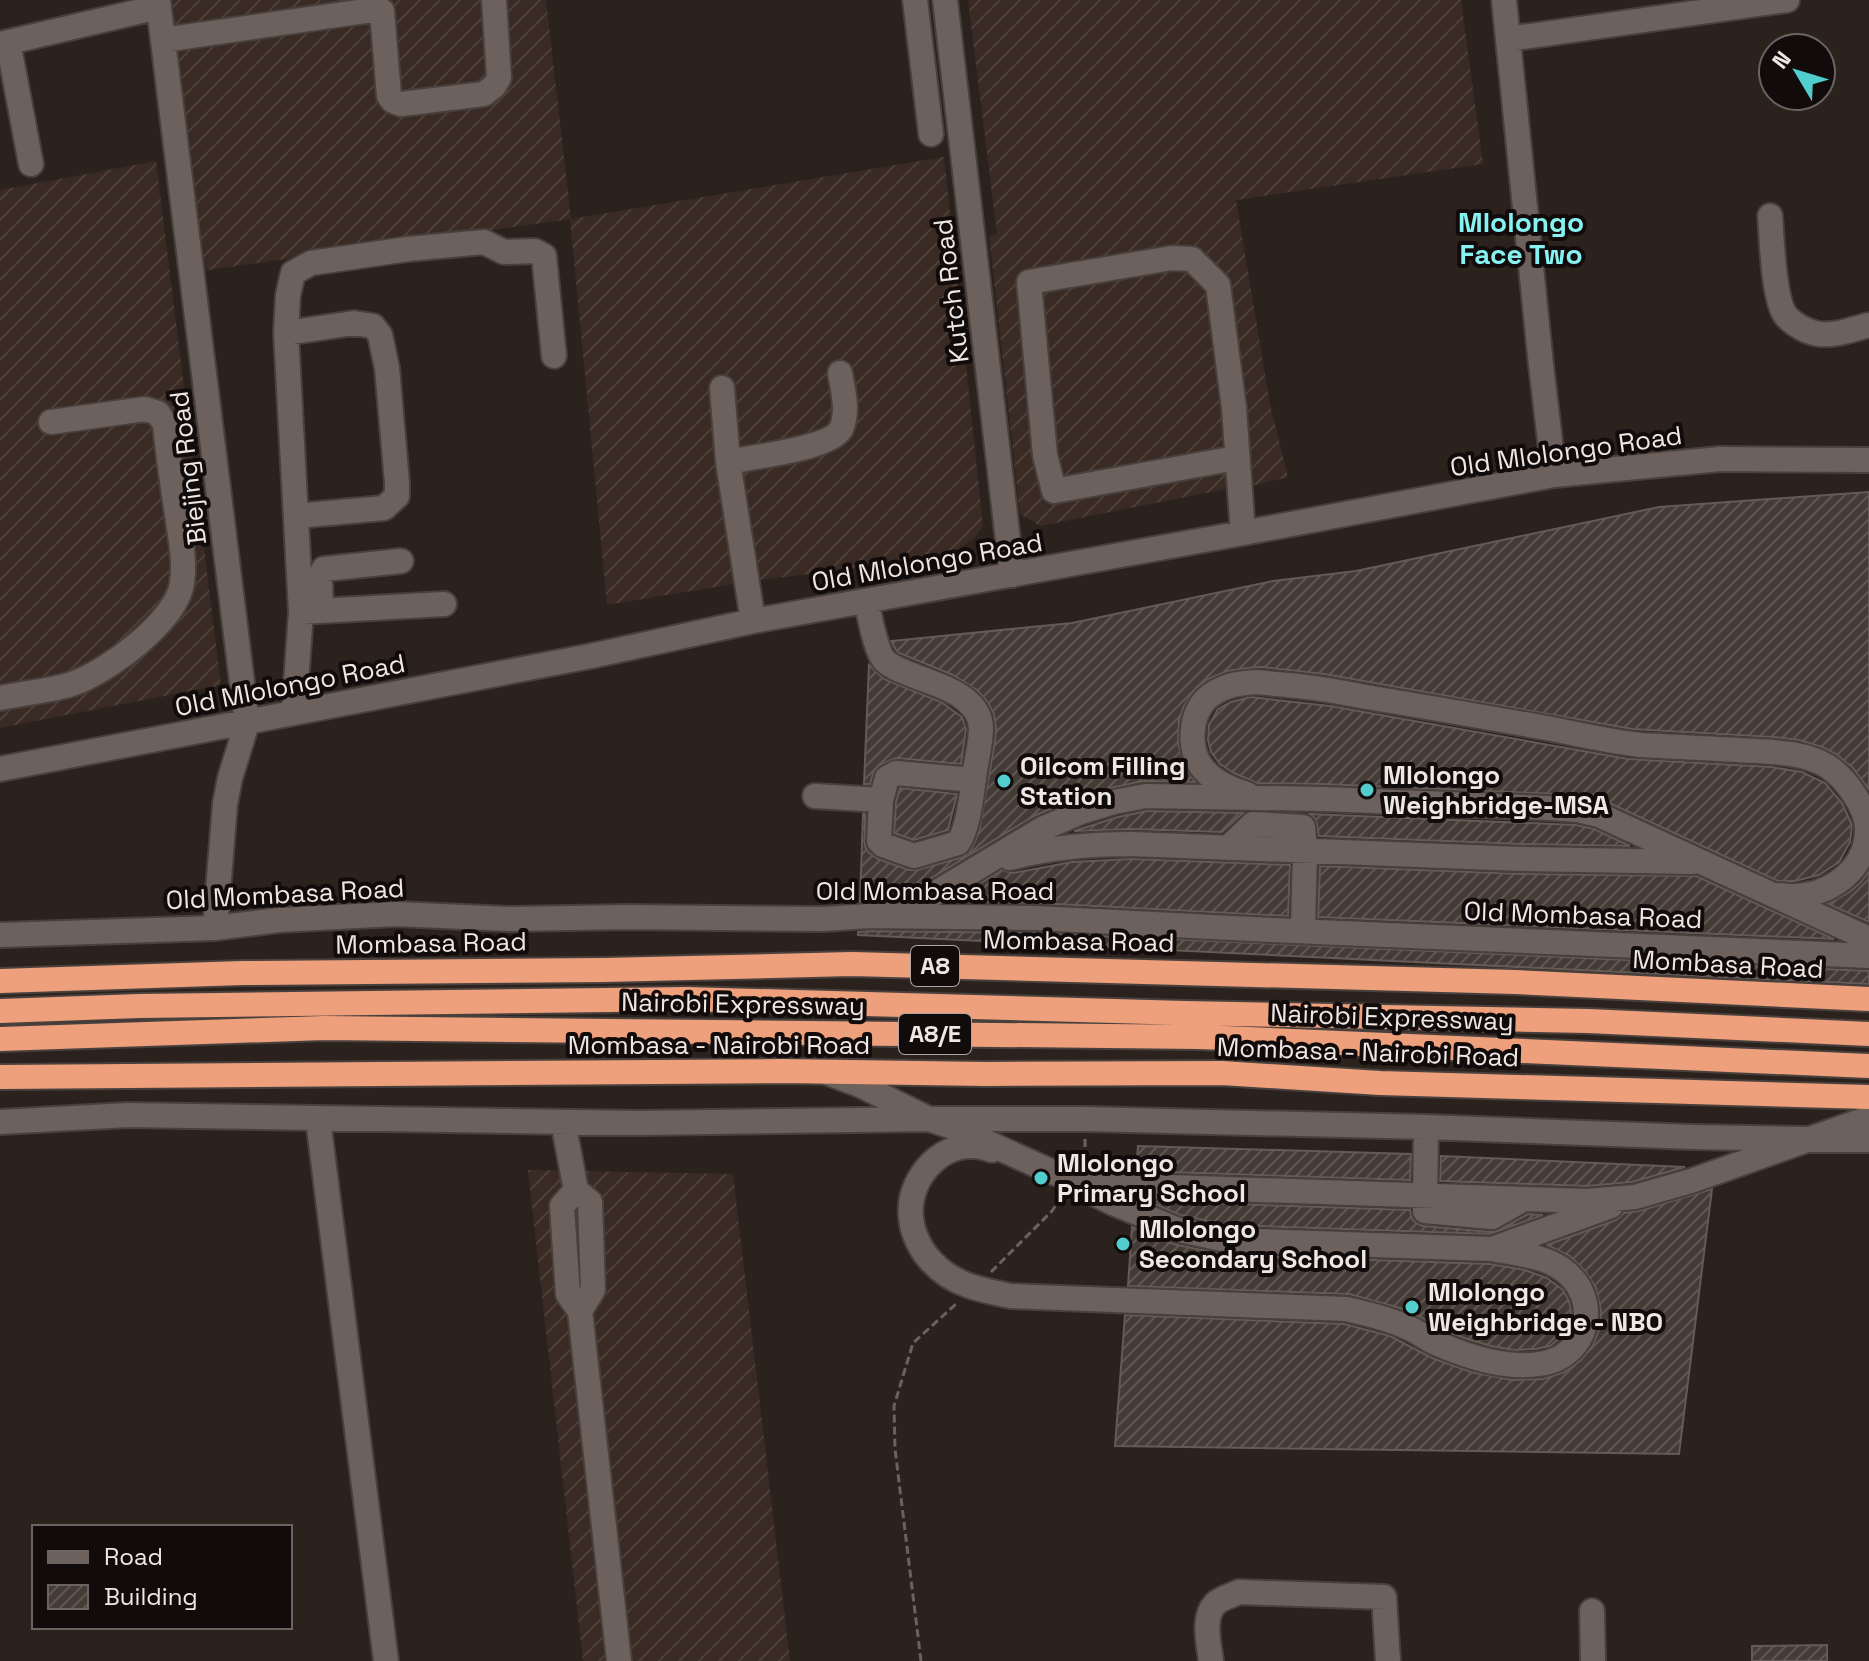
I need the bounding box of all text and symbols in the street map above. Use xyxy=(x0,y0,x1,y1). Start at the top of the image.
north arrow xyxy=(1757,32,1837,112)
text: N xyxy=(1766,45,1797,74)
district label: Mlolongo Face Two xyxy=(1458,204,1584,272)
street label: Kutch Road xyxy=(925,217,977,365)
street label: Biejing Road xyxy=(162,389,214,547)
street label: Old Mlolongo Road xyxy=(1448,418,1684,484)
street label: Old Mlolongo Road xyxy=(809,525,1045,599)
street label: Old Mlolongo Road xyxy=(172,646,408,724)
place label: Oilcom Filling Station xyxy=(1020,749,1186,813)
place label: Mlolongo Weighbridge-MSA xyxy=(1383,758,1610,822)
marker: Oilcom Filling Station xyxy=(995,772,1013,790)
marker: Mlolongo Weighbridge-MSA xyxy=(1358,781,1376,799)
street label: Old Mombasa Road xyxy=(165,871,405,917)
street label: Old Mombasa Road xyxy=(816,874,1054,908)
street label: Old Mombasa Road xyxy=(1463,894,1703,936)
street label: Mombasa Road xyxy=(983,922,1175,960)
street label: Mombasa Road xyxy=(335,924,527,962)
street label: Mombasa Road xyxy=(1631,942,1825,986)
road number: A8 xyxy=(911,946,959,986)
street label: Nairobi Expressway xyxy=(621,985,865,1023)
street label: Nairobi Expressway xyxy=(1270,996,1514,1038)
road number: A8/E xyxy=(899,1014,971,1054)
street label: Mombasa - Nairobi Road xyxy=(568,1028,870,1062)
street label: Mombasa - Nairobi Road xyxy=(1216,1030,1520,1074)
place label: Mlolongo Primary School xyxy=(1057,1146,1246,1210)
marker: Mlolongo Primary School xyxy=(1032,1169,1050,1187)
place label: Mlolongo Secondary School xyxy=(1139,1212,1367,1276)
marker: Mlolongo Secondary School xyxy=(1114,1235,1132,1253)
place label: Mlolongo Weighbridge - NBO xyxy=(1428,1275,1663,1339)
marker: Mlolongo Weighbridge - NBO xyxy=(1403,1298,1421,1316)
legend xyxy=(32,1525,292,1629)
text: Road xyxy=(104,1541,163,1572)
text: Building xyxy=(104,1581,198,1612)

